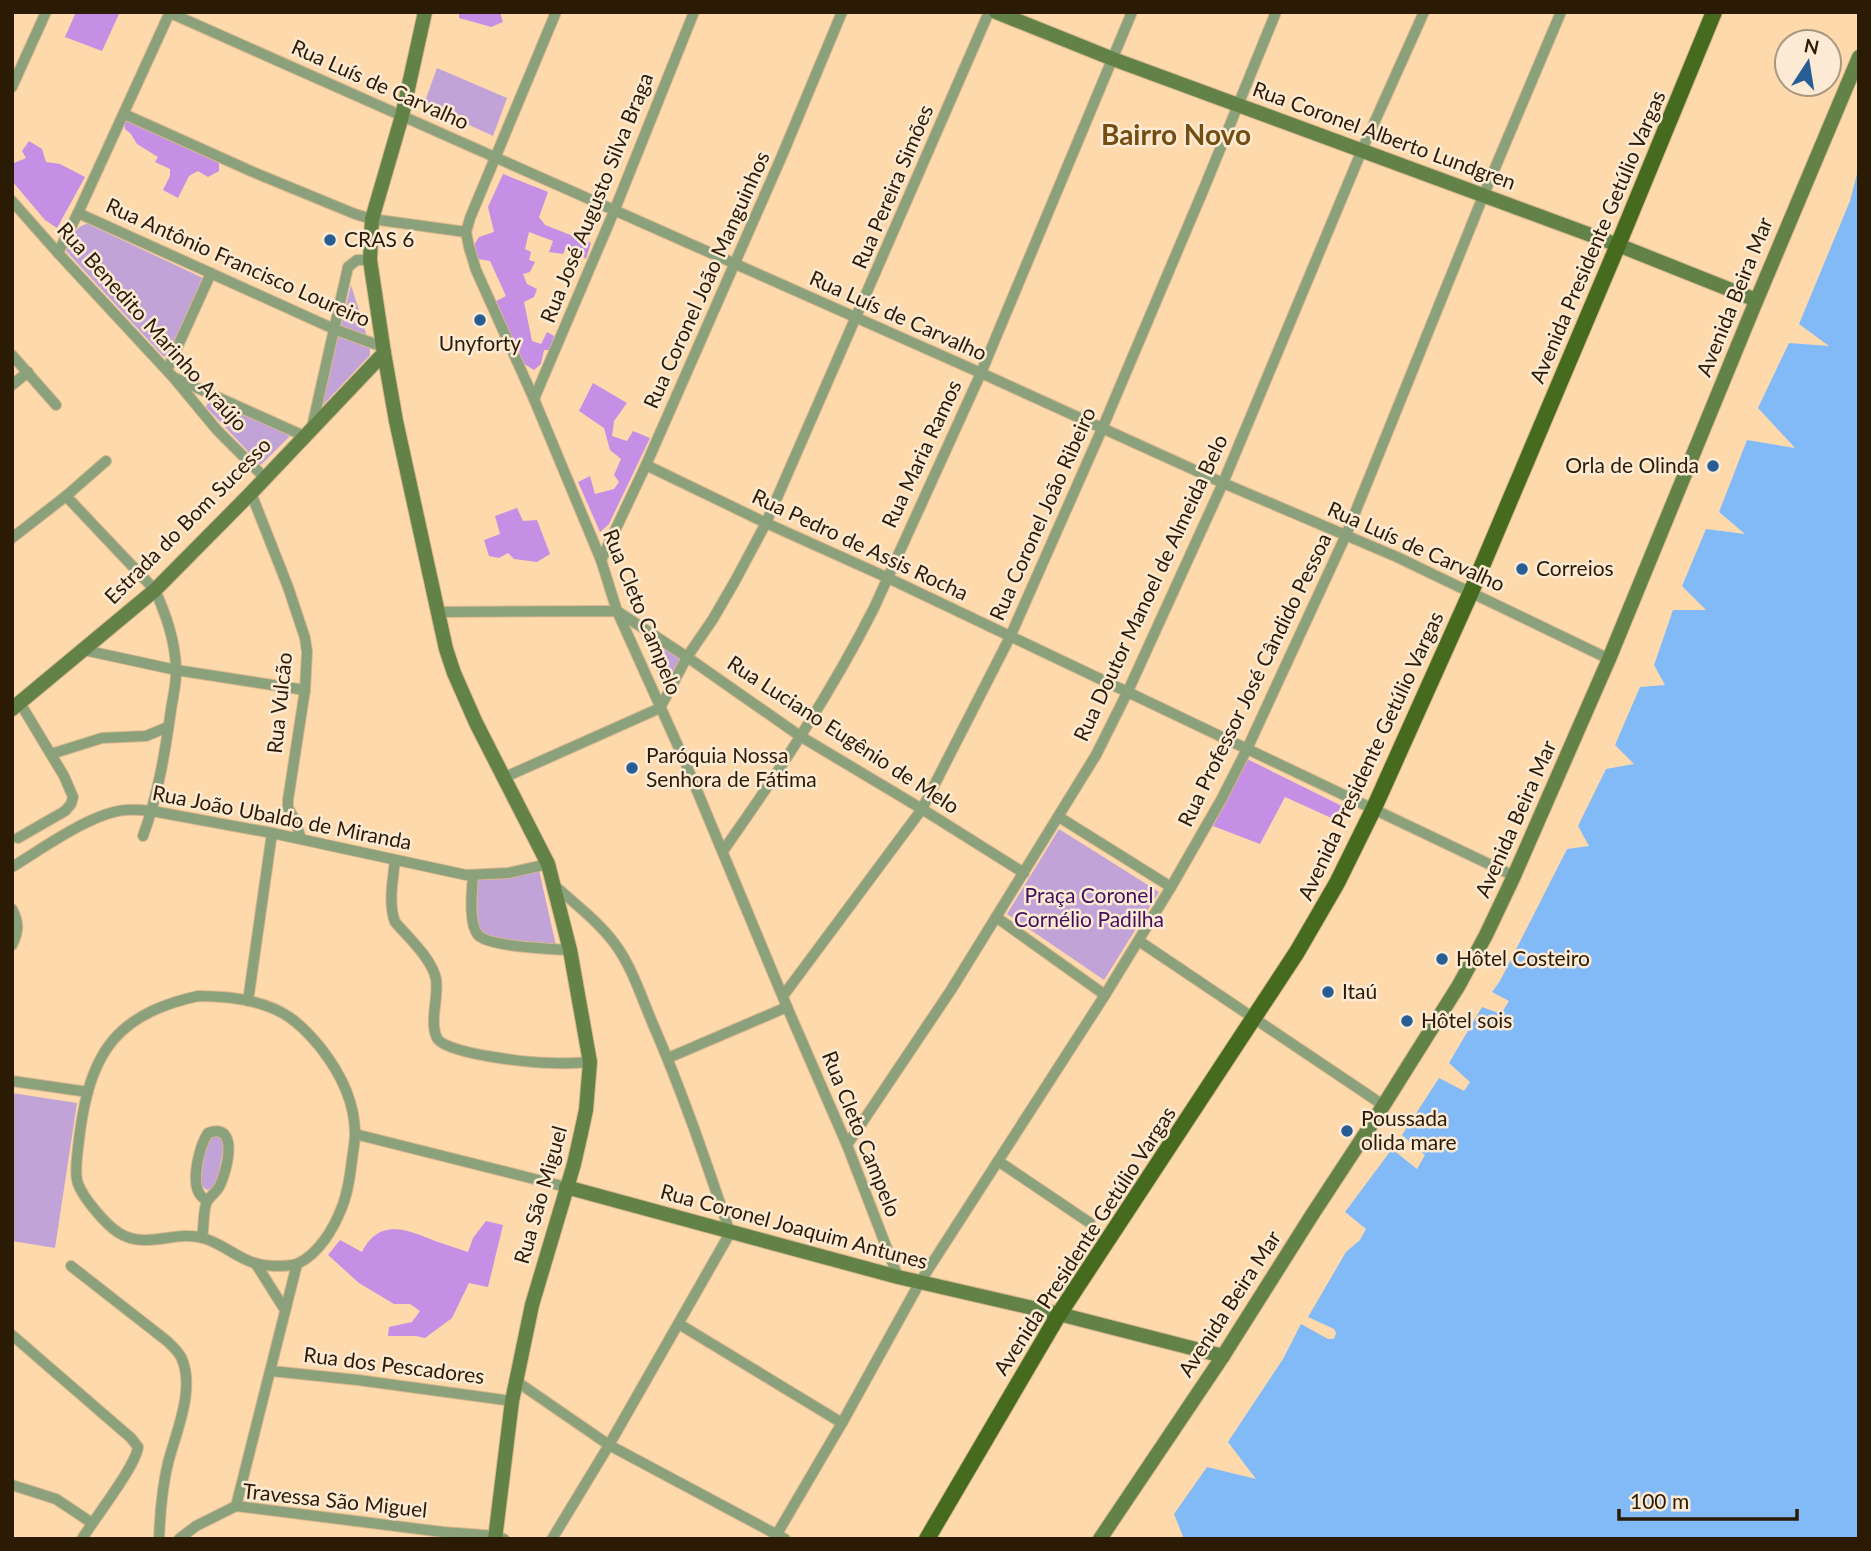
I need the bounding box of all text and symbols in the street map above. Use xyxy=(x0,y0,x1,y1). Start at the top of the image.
north arrow xyxy=(1773,28,1843,98)
street label: Rua Luís de Carvalho xyxy=(288,33,473,134)
text: N xyxy=(1802,33,1821,59)
street label: Rua José Augusto Silva Braga xyxy=(534,69,657,326)
street label: Rua Coronel Alberto Lundgren xyxy=(1250,75,1520,194)
street label: Avenida Presidente Getúlio Vargas xyxy=(1523,86,1670,387)
street label: Rua Pereira Simões xyxy=(846,101,937,272)
district label: Bairro Novo xyxy=(1101,117,1251,151)
street label: Rua Coronel João Manguinhos xyxy=(637,147,774,412)
street label: Rua Antônio Francisco Loureiro xyxy=(103,192,375,331)
street label: Avenida Beira Mar xyxy=(1690,213,1777,380)
street label: Rua Benedito Marinho Araújo xyxy=(53,216,254,436)
place label: CRAS 6 xyxy=(344,226,414,251)
marker: CRAS 6 xyxy=(322,232,338,248)
street label: Rua Luís de Carvalho xyxy=(806,264,991,365)
marker: Unyforty xyxy=(472,312,488,328)
place label: Unyforty xyxy=(439,330,521,355)
street label: Rua Maria Ramos xyxy=(875,376,966,531)
street label: Rua Coronel João Ribeiro xyxy=(983,403,1100,624)
street label: Rua Doutor Manoel de Almeida Belo xyxy=(1067,430,1232,745)
street label: Estrada do Bom Sucesso xyxy=(99,431,275,608)
place label: Orla de Olinda xyxy=(1565,452,1699,477)
marker: Orla de Olinda xyxy=(1705,458,1721,474)
street label: Rua Pedro de Assis Rocha xyxy=(749,483,973,605)
street label: Rua Luís de Carvalho xyxy=(1324,495,1509,596)
street label: Rua Cleto Campelo xyxy=(599,525,688,698)
street label: Rua Professor José Cândido Pessoa xyxy=(1172,529,1336,830)
place label: Correios xyxy=(1536,555,1614,580)
marker: Correios xyxy=(1514,561,1530,577)
street label: Avenida Presidente Getúlio Vargas xyxy=(1292,607,1448,904)
street label: Rua Luciano Eugênio de Melo xyxy=(723,649,964,818)
street label: Rua Vulcão xyxy=(261,651,296,755)
street label: Avenida Beira Mar xyxy=(1469,736,1561,901)
place label: Paróquia Nossa Senhora de Fátima xyxy=(646,742,817,791)
marker: Paróquia Nossa Senhora de Fátima xyxy=(624,760,640,776)
street label: Rua João Ubaldo de Miranda xyxy=(151,779,414,854)
park label: Praça Coronel Cornélio Padilha xyxy=(1014,882,1164,931)
place label: Hôtel Costeiro xyxy=(1456,945,1590,970)
marker: Hôtel Costeiro xyxy=(1434,951,1450,967)
place label: Itaú xyxy=(1342,978,1377,1003)
marker: Itaú xyxy=(1320,984,1336,1000)
place label: Hôtel sois xyxy=(1421,1007,1512,1032)
marker: Hôtel sois xyxy=(1399,1013,1415,1029)
street label: Rua Cleto Campelo xyxy=(818,1047,907,1220)
street label: Avenida Presidente Getúlio Vargas xyxy=(987,1101,1180,1379)
place label: Poussada olida mare xyxy=(1361,1105,1457,1154)
street label: Rua São Miguel xyxy=(508,1123,571,1266)
marker: Poussada olida mare xyxy=(1339,1123,1355,1139)
street label: Rua Coronel Joaquim Antunes xyxy=(658,1178,931,1273)
street label: Avenida Beira Mar xyxy=(1172,1225,1286,1381)
street label: Rua dos Pescadores xyxy=(302,1341,486,1388)
street label: Travessa São Miguel xyxy=(242,1477,429,1522)
scale bar xyxy=(1619,1478,1798,1522)
text: 100 m xyxy=(1630,1488,1689,1513)

